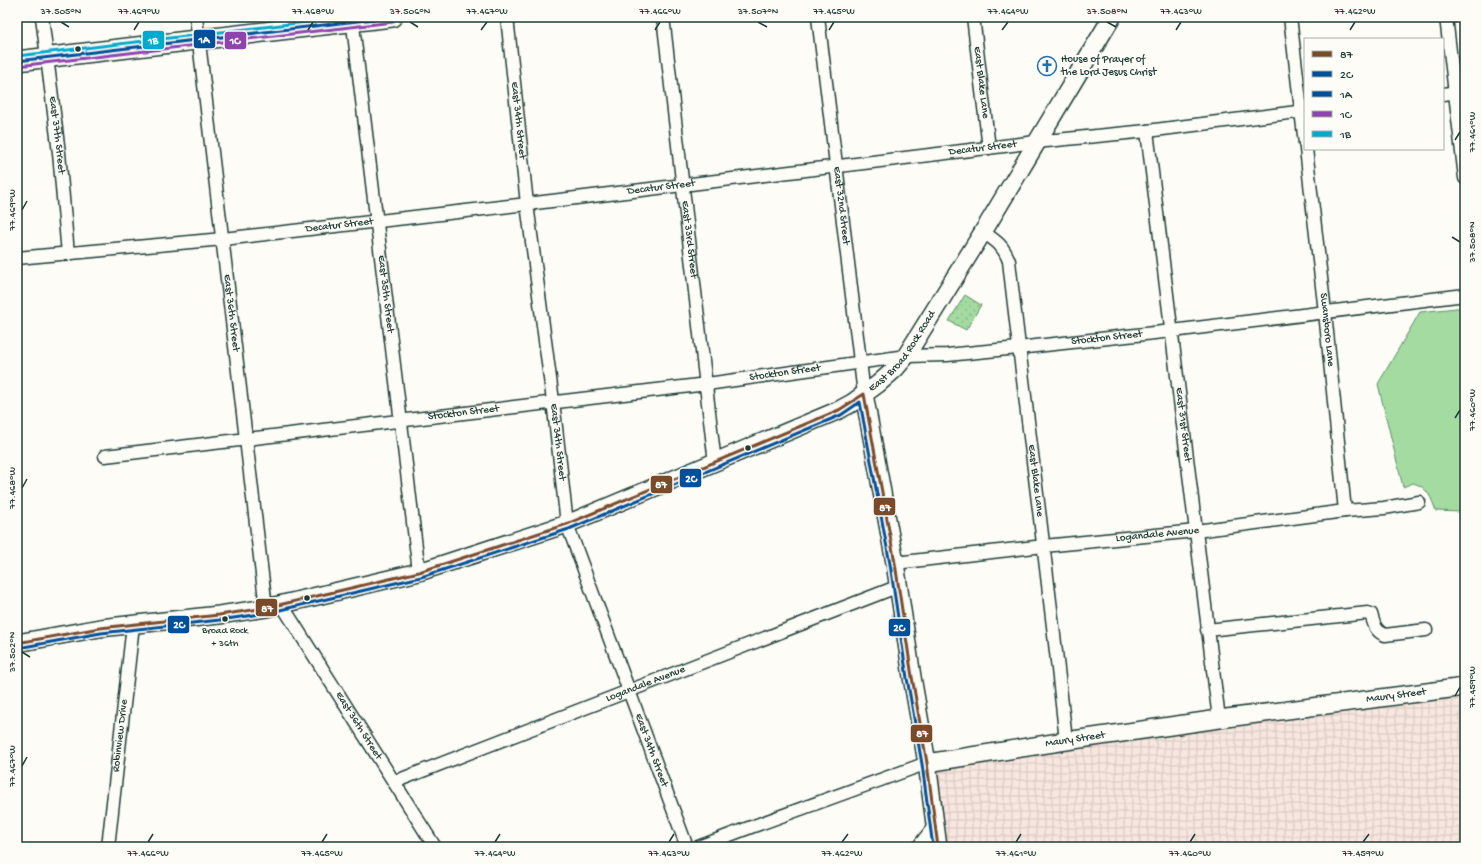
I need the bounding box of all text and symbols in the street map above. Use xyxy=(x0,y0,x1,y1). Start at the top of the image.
text: 37.505°N xyxy=(40,6,82,18)
text: 77.469°W xyxy=(117,6,160,18)
text: 77.468°W xyxy=(291,6,334,18)
text: 37.506°N xyxy=(389,6,431,18)
text: 77.467°W xyxy=(465,6,508,18)
text: 77.466°W xyxy=(638,6,681,18)
text: 37.507°N xyxy=(737,6,779,18)
text: 77.465°W xyxy=(812,6,855,18)
text: 77.464°W xyxy=(986,6,1029,18)
text: 37.508°N xyxy=(1086,6,1128,18)
text: 77.463°W xyxy=(1159,6,1202,18)
text: 77.462°W xyxy=(1333,6,1376,18)
line badge: 1A xyxy=(193,29,216,49)
line badge: 1B xyxy=(142,30,165,50)
line badge: 1C xyxy=(224,31,247,50)
text: 1A xyxy=(198,35,211,47)
text: 1B xyxy=(147,36,159,48)
text: 1C xyxy=(229,36,241,48)
legend xyxy=(1304,38,1444,150)
unlabelled marker xyxy=(73,44,83,54)
street label: East Blake Lane xyxy=(971,46,991,120)
text: 87 xyxy=(1340,49,1354,63)
place label: House of Prayer of the Lord Jesus Christ xyxy=(1060,53,1158,79)
church icon: House of Prayer of the Lord Jesus Christ xyxy=(1036,55,1058,77)
text: 2C xyxy=(1340,69,1354,83)
street label: East 34th Street xyxy=(508,81,528,161)
text: 1A xyxy=(1339,89,1353,103)
street label: East 37th Street xyxy=(46,96,67,176)
text: 1C xyxy=(1339,109,1353,123)
text: 77.461°W xyxy=(1467,111,1479,153)
text: 1B xyxy=(1339,129,1352,143)
street label: Decatur Street xyxy=(947,138,1019,159)
street label: East 32nd Street xyxy=(830,166,852,247)
street label: Decatur Street xyxy=(626,177,697,198)
text: 77.469°W xyxy=(7,189,19,232)
street label: East 33rd Street xyxy=(678,200,700,280)
street label: Decatur Street xyxy=(304,216,375,236)
text: 37.508°N xyxy=(1467,221,1479,263)
street label: East 35th Street xyxy=(375,255,396,335)
street label: East 36th Street xyxy=(221,274,242,354)
street label: Swansboro Lane xyxy=(1317,292,1336,367)
street label: East Broad Rock Road xyxy=(866,308,939,395)
street label: Stockton Street xyxy=(1071,328,1145,348)
street label: Stockton Street xyxy=(749,362,823,384)
street label: East 31st Street xyxy=(1172,387,1194,464)
text: 77.460°W xyxy=(1467,388,1479,432)
street label: Stockton Street xyxy=(427,403,501,423)
street label: East 34th Street xyxy=(547,403,568,483)
unlabelled marker xyxy=(743,443,753,453)
street label: East Blake Lane xyxy=(1025,444,1046,518)
text: 77.468°W xyxy=(7,467,19,510)
line badge: 2C xyxy=(679,468,702,488)
text: 2C xyxy=(685,474,698,486)
line badge: 87 xyxy=(650,475,673,494)
text: 87 xyxy=(655,480,668,492)
line badge: 87 xyxy=(873,497,896,516)
text: 87 xyxy=(879,503,892,515)
street label: Logandale Avenue xyxy=(1115,525,1200,545)
unlabelled marker xyxy=(302,593,312,603)
line badge: 87 xyxy=(255,598,278,617)
text: 87 xyxy=(261,604,274,616)
marker: Broad Rock + 36th xyxy=(220,614,230,624)
line badge: 2C xyxy=(167,615,190,634)
line badge: 2C xyxy=(888,618,911,637)
text: 2C xyxy=(173,620,186,632)
text: 2C xyxy=(893,623,906,635)
place label: Broad Rock + 36th xyxy=(201,625,249,650)
text: 37.502°N xyxy=(7,631,19,673)
street label: Logandale Avenue xyxy=(604,663,687,705)
text: 77.459°W xyxy=(1467,666,1479,709)
street label: Maury Street xyxy=(1366,686,1428,706)
street label: East 36th Street xyxy=(333,690,385,763)
street label: Robinview Drive xyxy=(110,698,131,773)
street label: East 34th Street xyxy=(632,712,671,790)
line badge: 87 xyxy=(910,724,933,743)
text: 87 xyxy=(916,729,929,741)
street label: Maury Street xyxy=(1044,729,1107,750)
text: 77.467°W xyxy=(7,745,19,788)
text: 77.466°W xyxy=(126,848,169,860)
text: 77.465°W xyxy=(300,848,343,860)
text: 77.464°W xyxy=(473,848,516,860)
text: 77.463°W xyxy=(647,848,690,860)
text: 77.462°W xyxy=(820,848,863,860)
text: 77.461°W xyxy=(995,848,1037,860)
text: 77.460°W xyxy=(1168,848,1212,860)
text: 77.459°W xyxy=(1341,848,1384,860)

